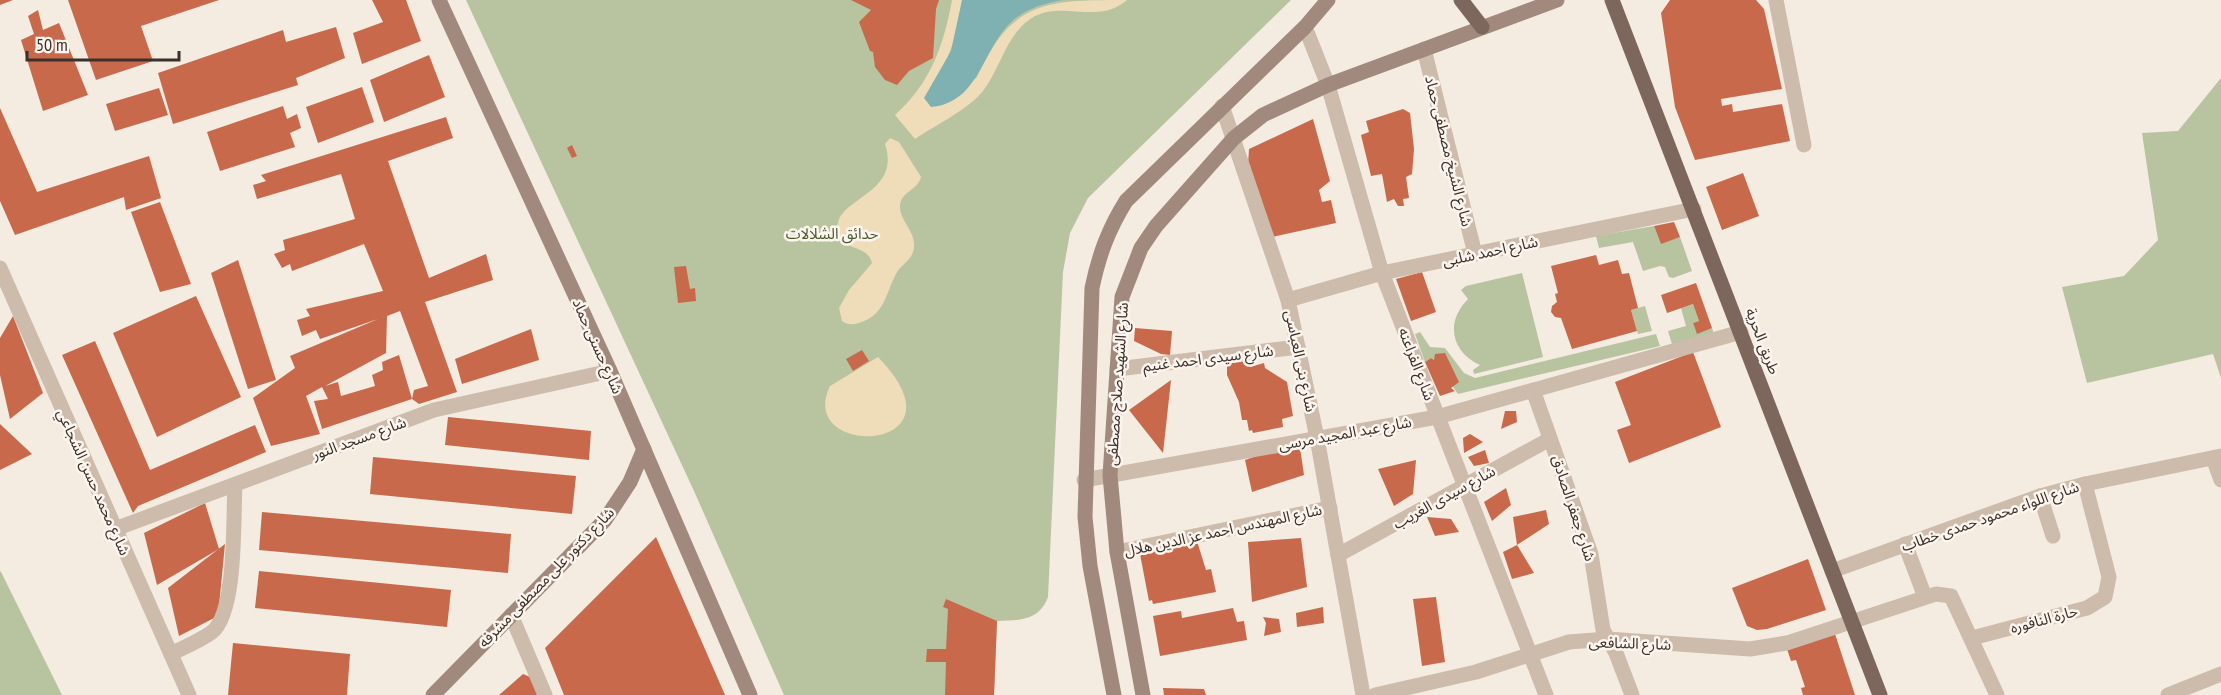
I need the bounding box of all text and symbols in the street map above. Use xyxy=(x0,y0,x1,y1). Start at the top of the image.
scale bar xyxy=(27,24,178,62)
text: 50 m xyxy=(36,33,68,56)
street label: شارع الشيخ مصطفى حماد xyxy=(1418,74,1477,229)
park label: حدائق الشلالات xyxy=(786,224,878,244)
street label: شارع احمد شلبى xyxy=(1441,232,1540,273)
street label: شارع حسنى حماد xyxy=(566,295,628,398)
street label: شارع الشهيد صلاح مصطفى xyxy=(1102,302,1135,466)
street label: طريق الحرية xyxy=(1741,305,1784,377)
street label: شارع بنى العباسى xyxy=(1278,308,1321,414)
street label: شارع الفراعنه xyxy=(1392,325,1440,404)
street label: شارع سيدى احمد غنيم xyxy=(1142,341,1275,378)
street label: شارع محمد حسن الشجاعي xyxy=(50,406,135,560)
street label: شارع مسجد النور xyxy=(308,412,410,467)
street label: شارع عبد المجيد مرسى xyxy=(1277,412,1414,457)
street label: شارع جعفر الصادق xyxy=(1545,453,1600,565)
street label: شارع سيدى الغريب xyxy=(1390,461,1500,536)
street label: شارع اللواء محمود حمدى خطاب xyxy=(1899,477,2083,558)
street label: شارع المهندس احمد عز الدين هلال xyxy=(1122,500,1324,563)
street label: شارع دكتور على مصطفى مشرفه xyxy=(474,503,620,653)
street label: حارة النافوره xyxy=(2008,601,2080,637)
street label: شارع الشافعى xyxy=(1588,632,1672,657)

